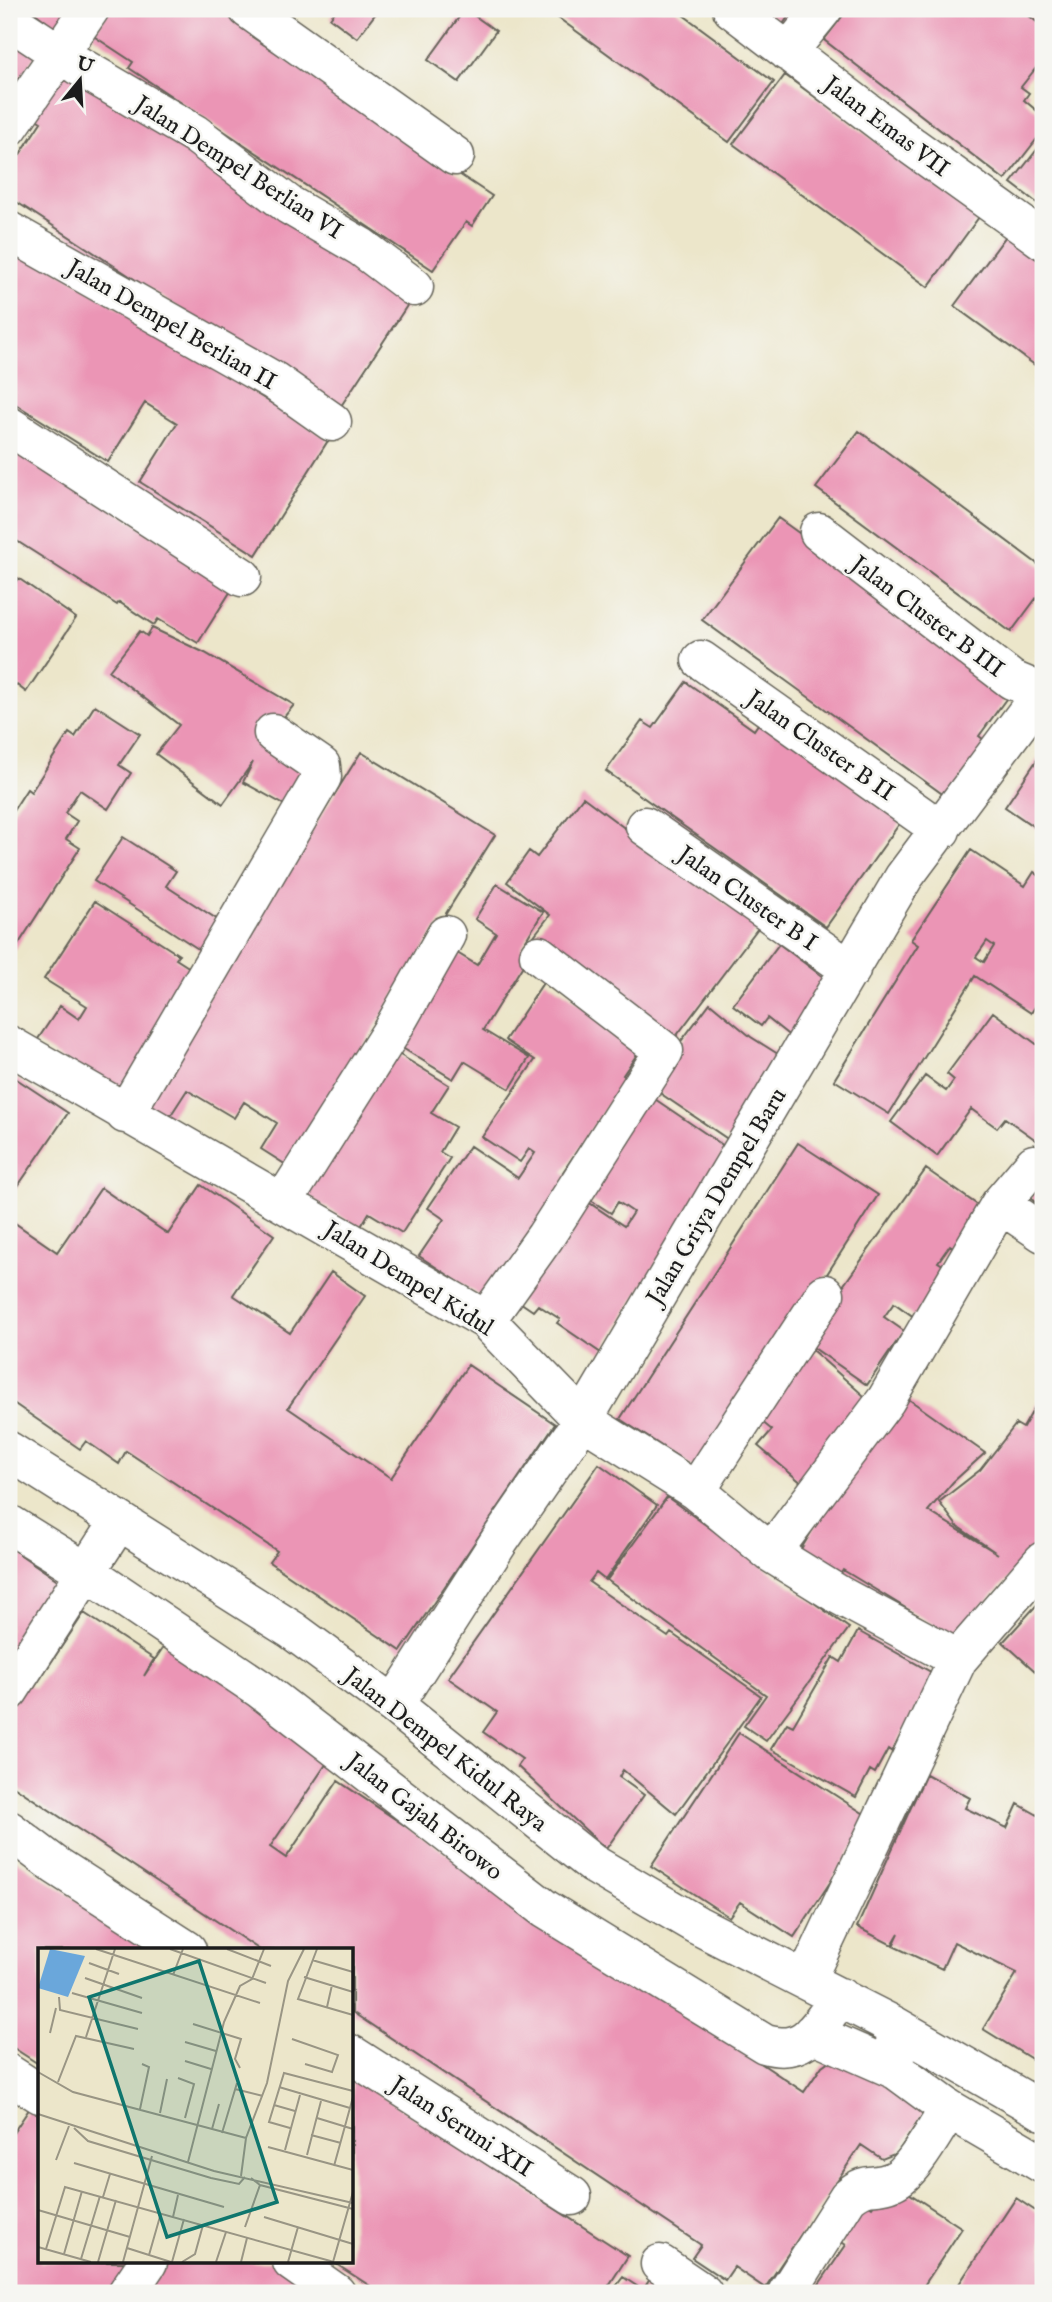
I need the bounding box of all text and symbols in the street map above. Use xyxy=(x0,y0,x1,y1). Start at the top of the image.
north arrow xyxy=(46,46,116,116)
text: U xyxy=(72,52,97,80)
street label: Jalan Emas VII xyxy=(814,68,955,185)
street label: Jalan Dempel Berlian VI xyxy=(126,88,348,247)
street label: Jalan Dempel Berlian II xyxy=(58,251,282,398)
street label: Jalan Cluster B III xyxy=(842,548,1010,685)
street label: Jalan Cluster B II xyxy=(737,682,900,809)
street label: Jalan Cluster B I xyxy=(669,838,823,959)
street label: Jalan Griya Dempel Baru xyxy=(639,1082,794,1314)
street label: Jalan Dempel Kidul xyxy=(315,1213,499,1344)
street label: Jalan Dempel Kidul Raya xyxy=(335,1659,554,1840)
street label: Jalan Gajah Birowo xyxy=(337,1745,509,1888)
inset map xyxy=(38,1948,354,2264)
street label: Jalan Seruni XII xyxy=(382,2068,538,2185)

